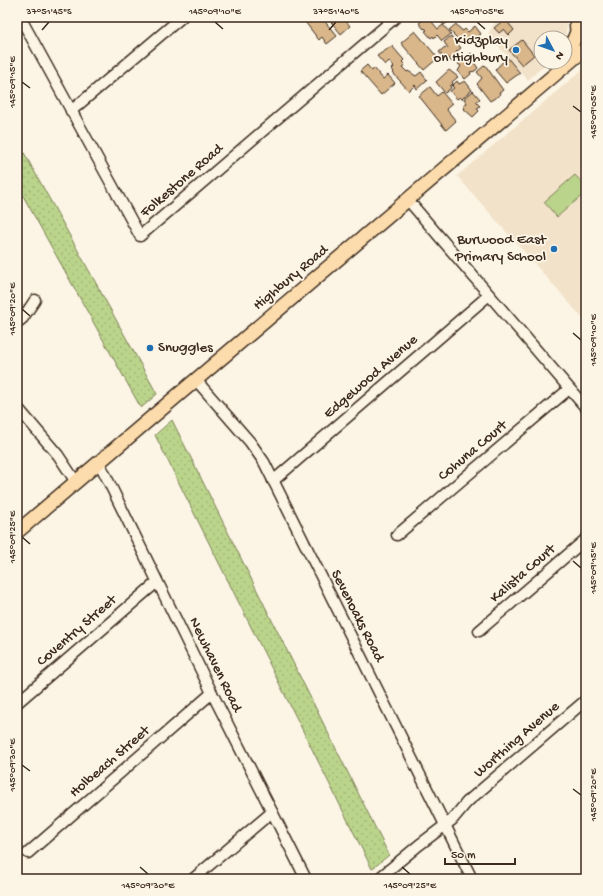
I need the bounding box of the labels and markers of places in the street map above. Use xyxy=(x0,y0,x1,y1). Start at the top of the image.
place label: Kidzplay on Highbury xyxy=(433,32,509,67)
marker: Kidzplay on Highbury xyxy=(511,45,521,55)
place label: Burwood East Primary School xyxy=(454,231,548,266)
marker: Burwood East Primary School xyxy=(549,244,559,254)
place label: Snuggles xyxy=(158,339,213,357)
marker: Snuggles xyxy=(145,343,155,353)

